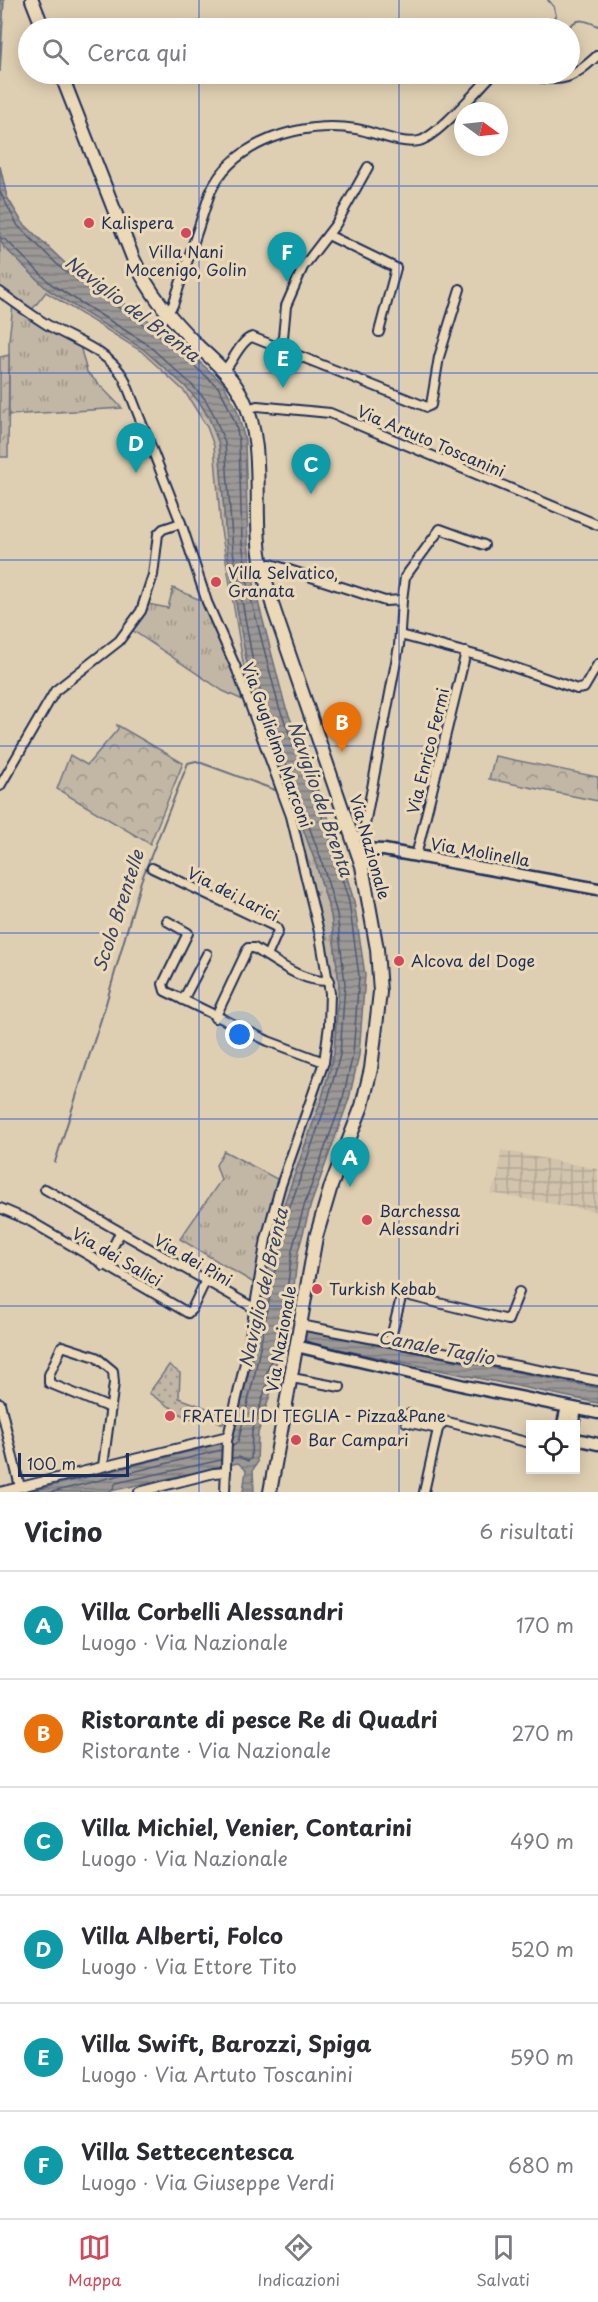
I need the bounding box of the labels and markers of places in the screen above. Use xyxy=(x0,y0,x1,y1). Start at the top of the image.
place label: Kalispera xyxy=(101,210,174,234)
marker: Kalispera xyxy=(82,216,96,230)
marker: Villa Nani Mocenigo, Golin xyxy=(179,226,193,240)
pin: F xyxy=(268,232,306,282)
place label: Villa Nani Mocenigo, Golin xyxy=(125,239,247,281)
pin: E xyxy=(264,338,302,388)
pin: D xyxy=(116,424,156,473)
pin: C xyxy=(292,444,330,494)
place label: Villa Selvatico, Granata xyxy=(228,560,338,602)
marker: Villa Selvatico, Granata xyxy=(209,575,223,589)
pin: B xyxy=(322,702,362,752)
place label: Alcova del Doge xyxy=(411,948,535,972)
marker: Alcova del Doge xyxy=(392,954,406,968)
pin: A xyxy=(330,1138,370,1187)
place label: Barchessa Alessandri xyxy=(379,1198,460,1240)
marker: Barchessa Alessandri xyxy=(360,1213,374,1227)
place label: Turkish Kebab xyxy=(329,1276,436,1300)
marker: Turkish Kebab xyxy=(310,1282,324,1296)
place label: FRATELLI DI TEGLIA - Pizza&Pane xyxy=(182,1403,446,1427)
marker: FRATELLI DI TEGLIA - Pizza&Pane xyxy=(163,1409,177,1423)
place label: Bar Campari xyxy=(308,1427,409,1451)
marker: Bar Campari xyxy=(289,1433,303,1447)

